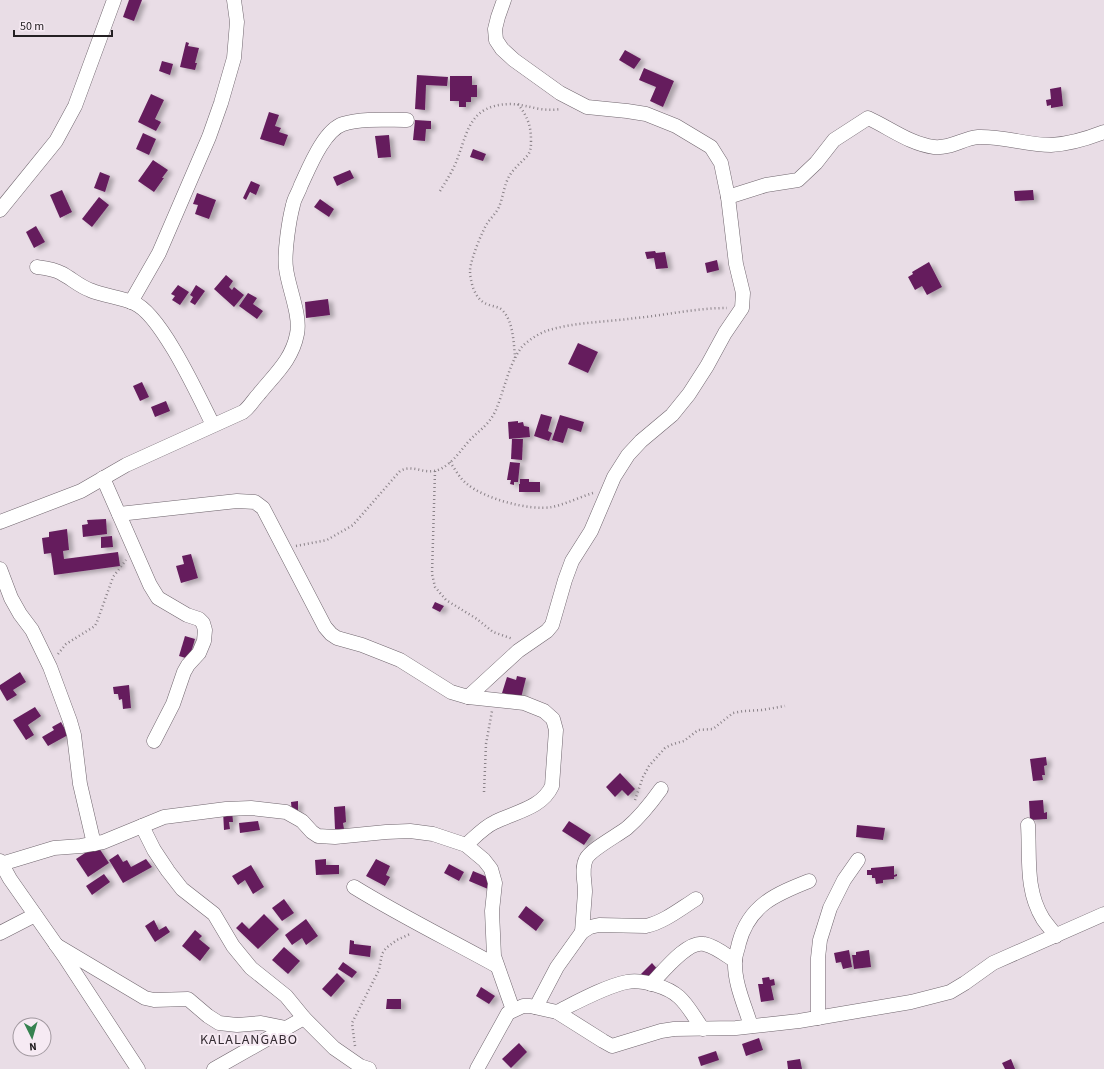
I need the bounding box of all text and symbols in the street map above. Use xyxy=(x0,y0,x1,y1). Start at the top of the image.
scale bar xyxy=(14,12,112,38)
text: 50 m xyxy=(20,18,44,35)
north arrow xyxy=(12,1017,52,1057)
district label: KALALANGABO xyxy=(200,1030,298,1050)
text: N xyxy=(29,1039,37,1054)

